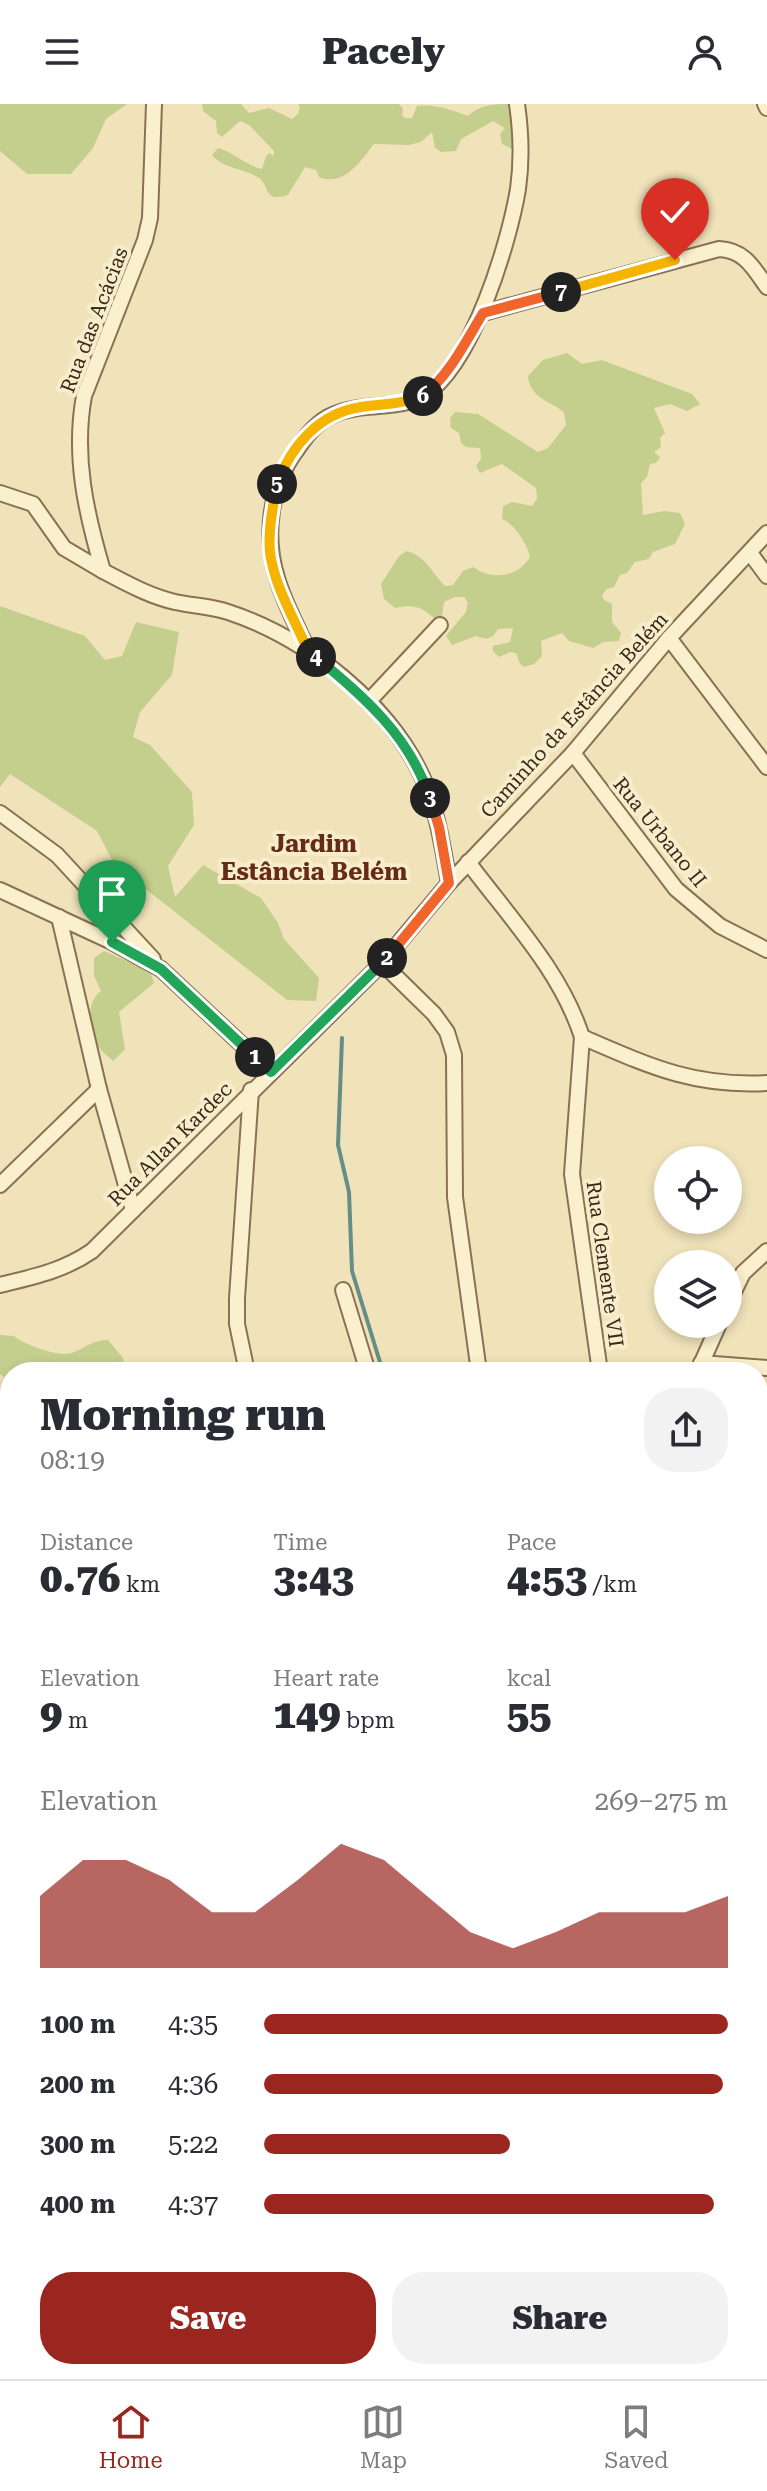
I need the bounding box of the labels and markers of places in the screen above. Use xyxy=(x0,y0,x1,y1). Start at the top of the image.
pin xyxy=(641,178,709,260)
pin: 7 xyxy=(541,272,581,312)
pin: 6 xyxy=(403,376,443,416)
pin: 5 xyxy=(257,464,297,504)
pin: 4 xyxy=(296,637,336,677)
pin: 3 xyxy=(410,778,450,818)
pin xyxy=(78,860,146,942)
pin: 2 xyxy=(367,938,407,978)
pin: 1 xyxy=(235,1037,275,1077)

